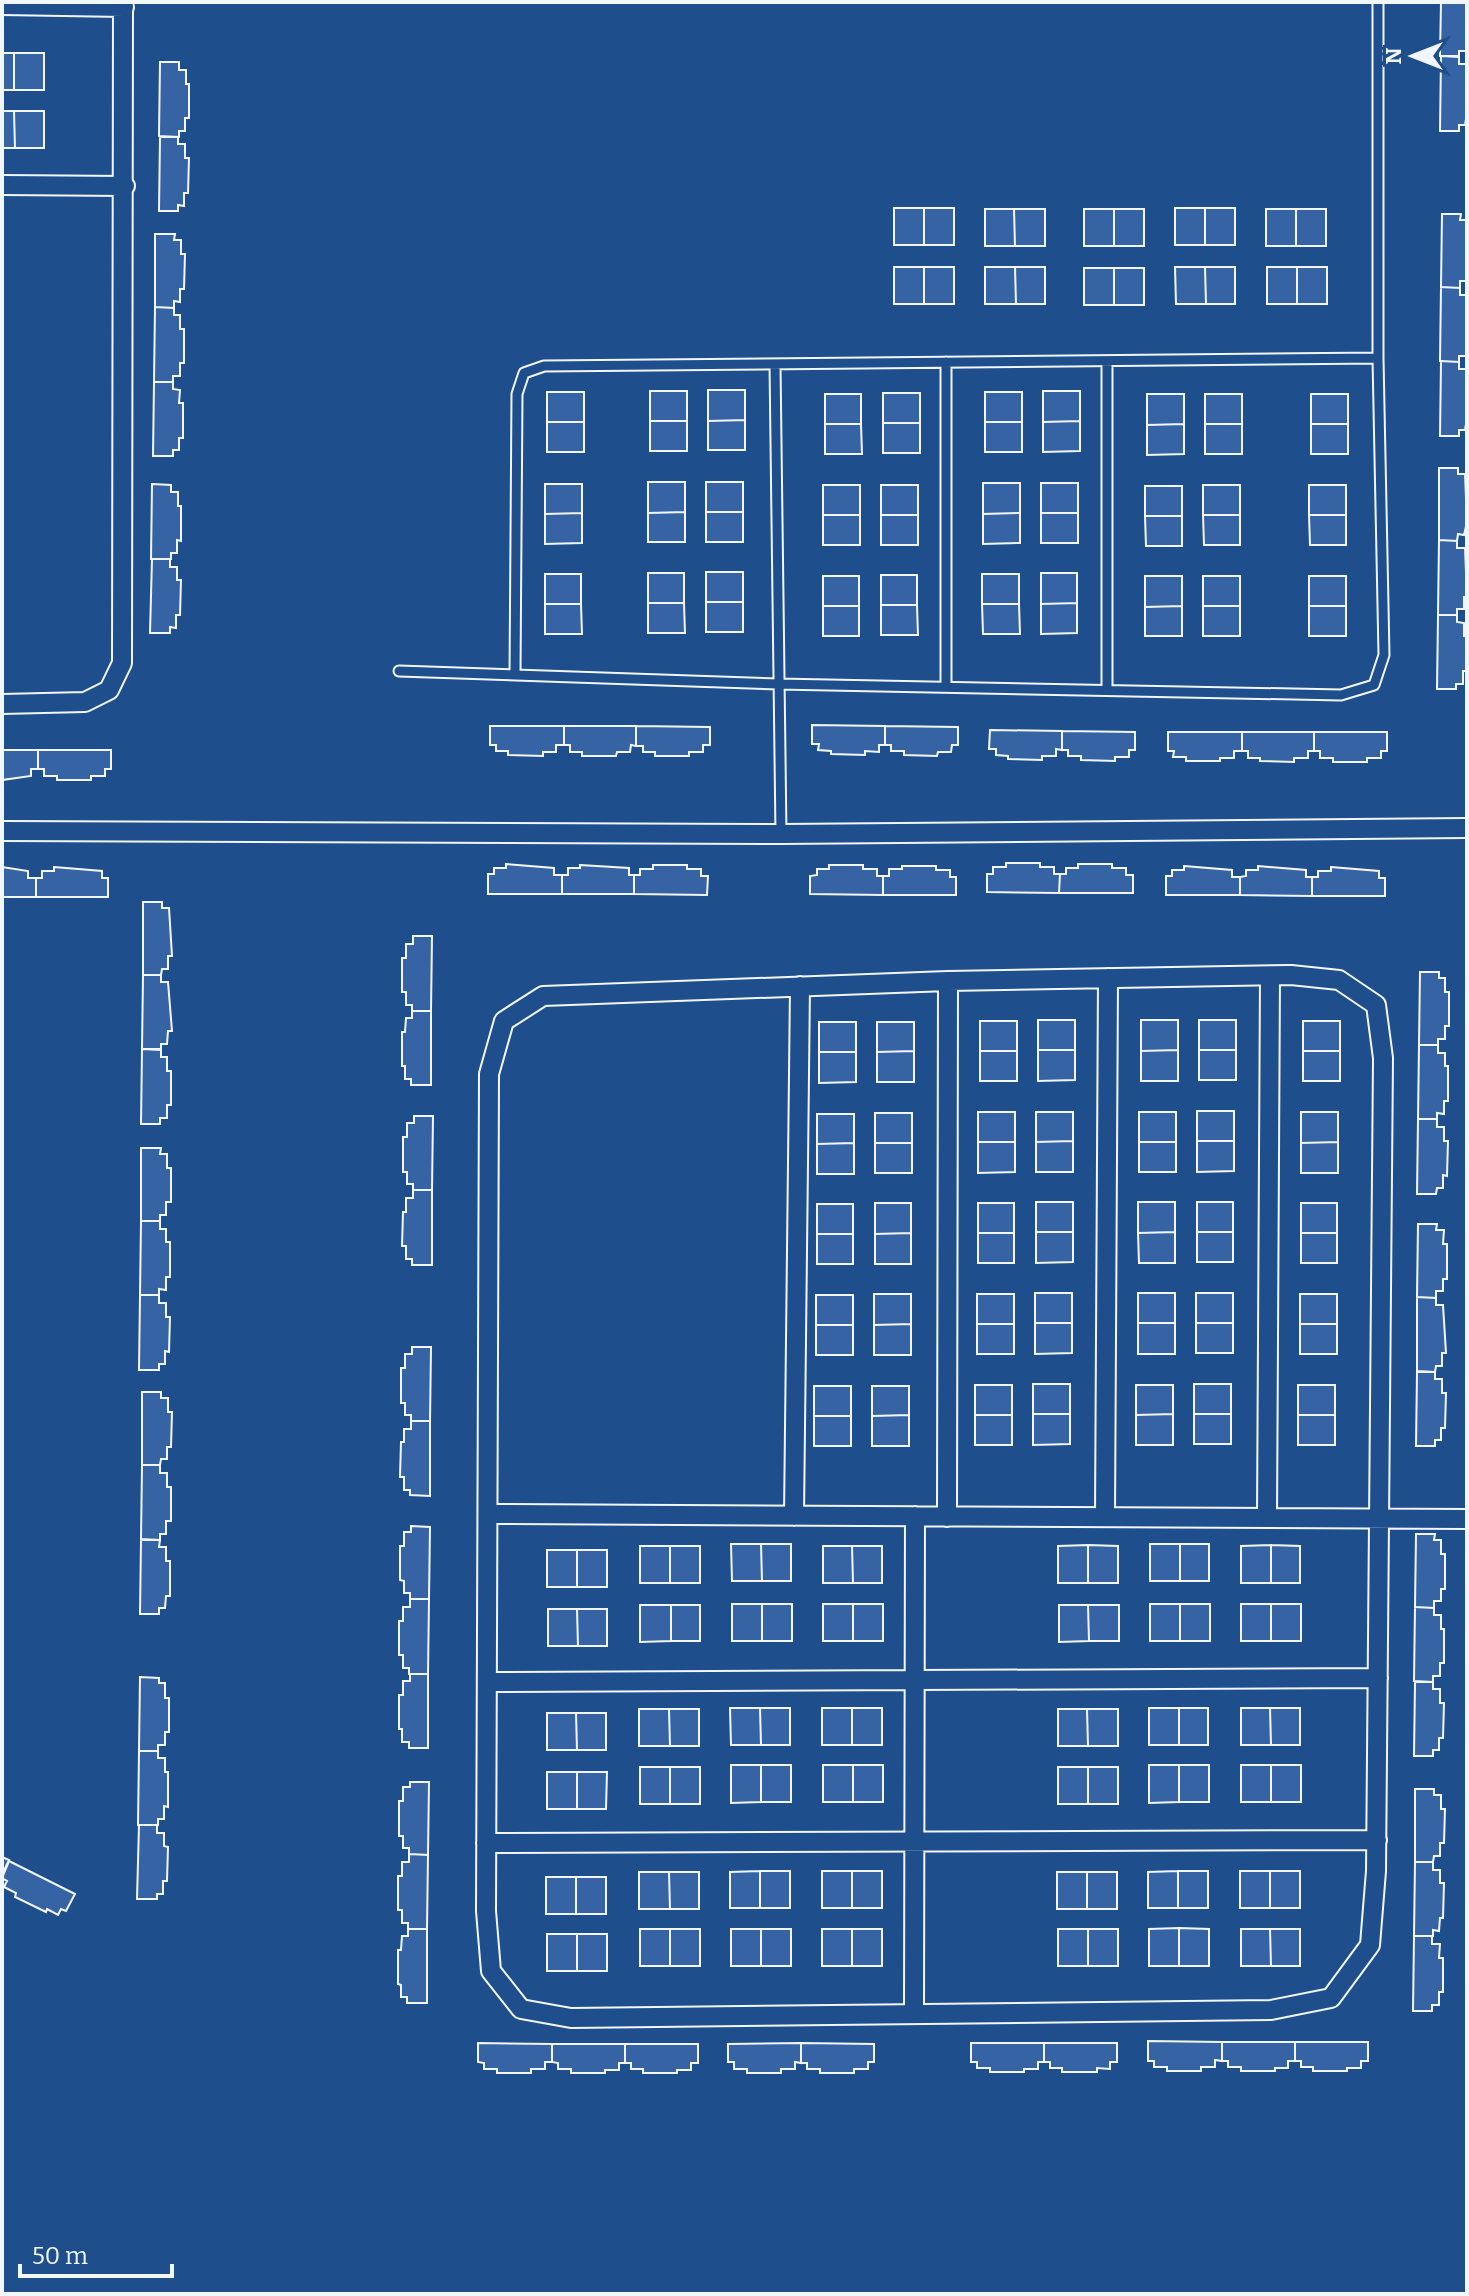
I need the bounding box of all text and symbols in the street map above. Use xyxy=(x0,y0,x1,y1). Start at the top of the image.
north arrow xyxy=(1373,16,1453,96)
text: N xyxy=(1380,47,1407,64)
scale bar xyxy=(20,2228,172,2278)
text: 50 m xyxy=(32,2242,88,2270)

